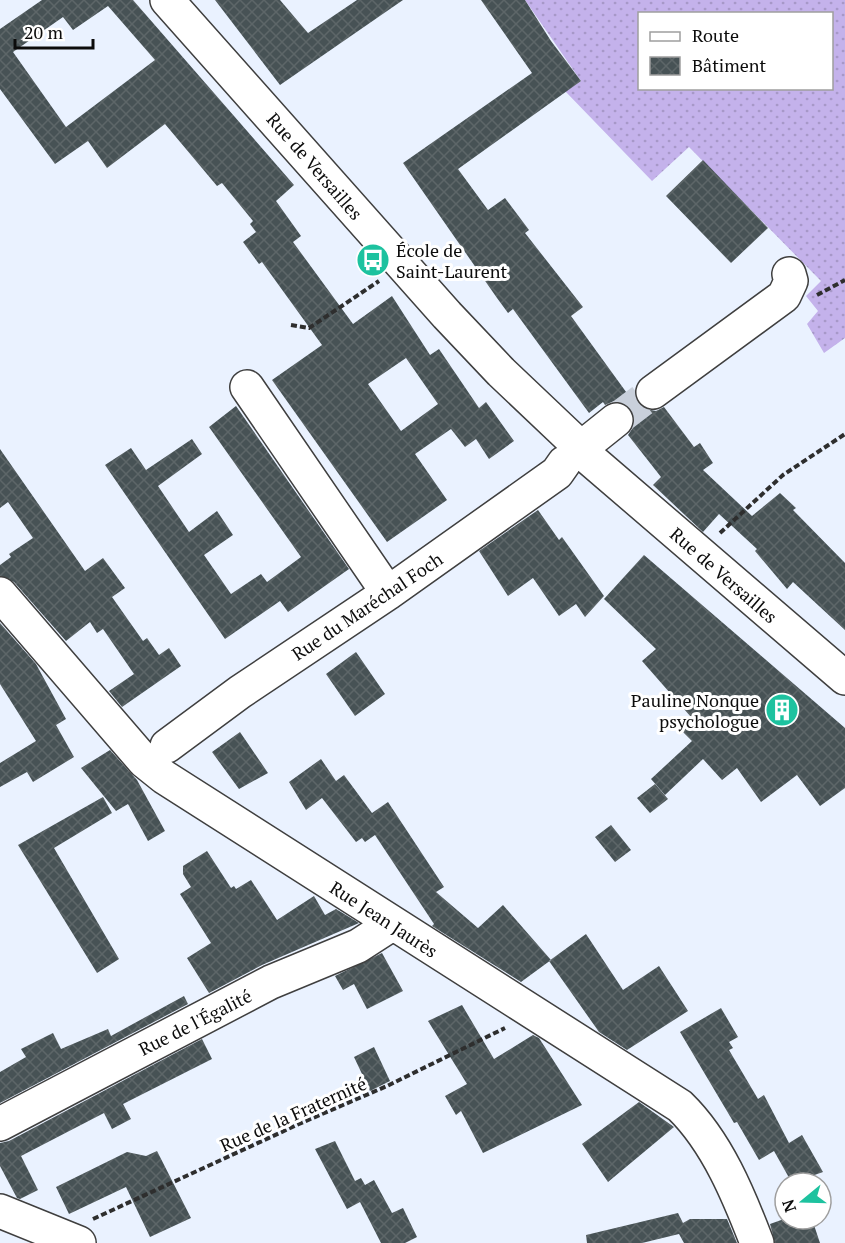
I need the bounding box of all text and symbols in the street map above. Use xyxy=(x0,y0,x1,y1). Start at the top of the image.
scale bar xyxy=(15,12,93,50)
legend xyxy=(638,12,833,90)
text: 20 m xyxy=(24,20,64,44)
text: Route xyxy=(692,23,739,47)
text: Bâtiment xyxy=(692,53,767,77)
street label: Rue de Versailles xyxy=(262,107,368,225)
place label: École de Saint-Laurent xyxy=(396,238,507,283)
bus stop icon: École de Saint-Laurent xyxy=(355,242,391,278)
street label: Rue de Versailles xyxy=(665,522,783,628)
street label: Rue du Maréchal Foch xyxy=(287,546,447,665)
place label: Pauline Nonque psychologue xyxy=(631,688,759,733)
building icon: Pauline Nonque psychologue xyxy=(764,692,800,728)
street label: Rue Jean Jaurès xyxy=(326,875,442,963)
street label: Rue de l'Égalité xyxy=(134,983,256,1061)
street label: Rue de la Fraternité xyxy=(216,1071,370,1157)
north arrow xyxy=(773,1171,833,1231)
text: N xyxy=(776,1197,801,1215)

